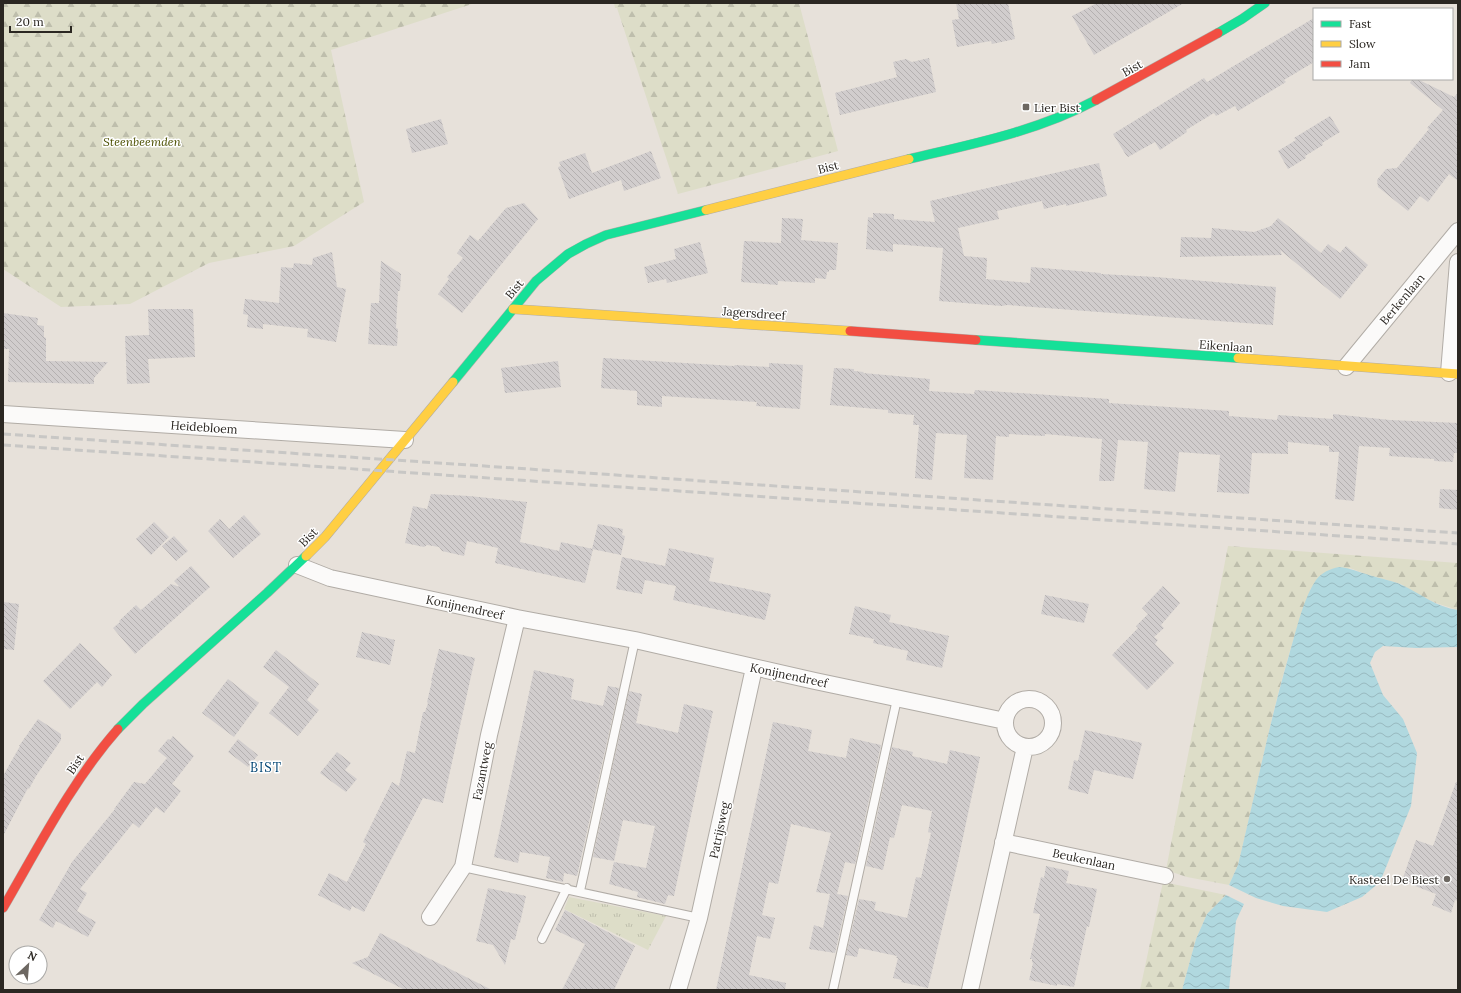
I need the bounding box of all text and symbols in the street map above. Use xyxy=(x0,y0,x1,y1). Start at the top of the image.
scale bar xyxy=(10,8,71,34)
legend xyxy=(1313,8,1453,80)
text: 20 m xyxy=(16,14,44,29)
text: Fast xyxy=(1349,16,1372,31)
text: Slow xyxy=(1349,36,1376,51)
street label: Bist xyxy=(1119,56,1145,80)
text: Jam xyxy=(1348,56,1370,71)
place label: Lier Bist xyxy=(1034,100,1080,115)
marker: Lier Bist xyxy=(1021,102,1031,112)
park label: Steenbeemden xyxy=(103,134,182,149)
street label: Bist xyxy=(816,157,840,177)
street label: Berkenlaan xyxy=(1376,270,1428,328)
street label: Bist xyxy=(502,276,527,302)
street label: Jagersdreef xyxy=(721,303,787,323)
street label: Eikenlaan xyxy=(1199,337,1253,355)
street label: Heidebloem xyxy=(170,417,238,437)
street label: Bist xyxy=(295,524,321,550)
street label: Konijnendreef xyxy=(425,591,506,623)
street label: Konijnendreef xyxy=(749,659,830,691)
street label: Fazantweg xyxy=(469,740,495,802)
street label: Bist xyxy=(63,751,87,777)
district label: BIST xyxy=(250,759,282,776)
street label: Patrijsweg xyxy=(706,800,732,860)
street label: Beukenlaan xyxy=(1051,845,1117,873)
place label: Kasteel De Biest xyxy=(1349,872,1439,887)
marker: Kasteel De Biest xyxy=(1442,874,1452,884)
north arrow xyxy=(8,945,48,985)
text: N xyxy=(25,948,40,964)

